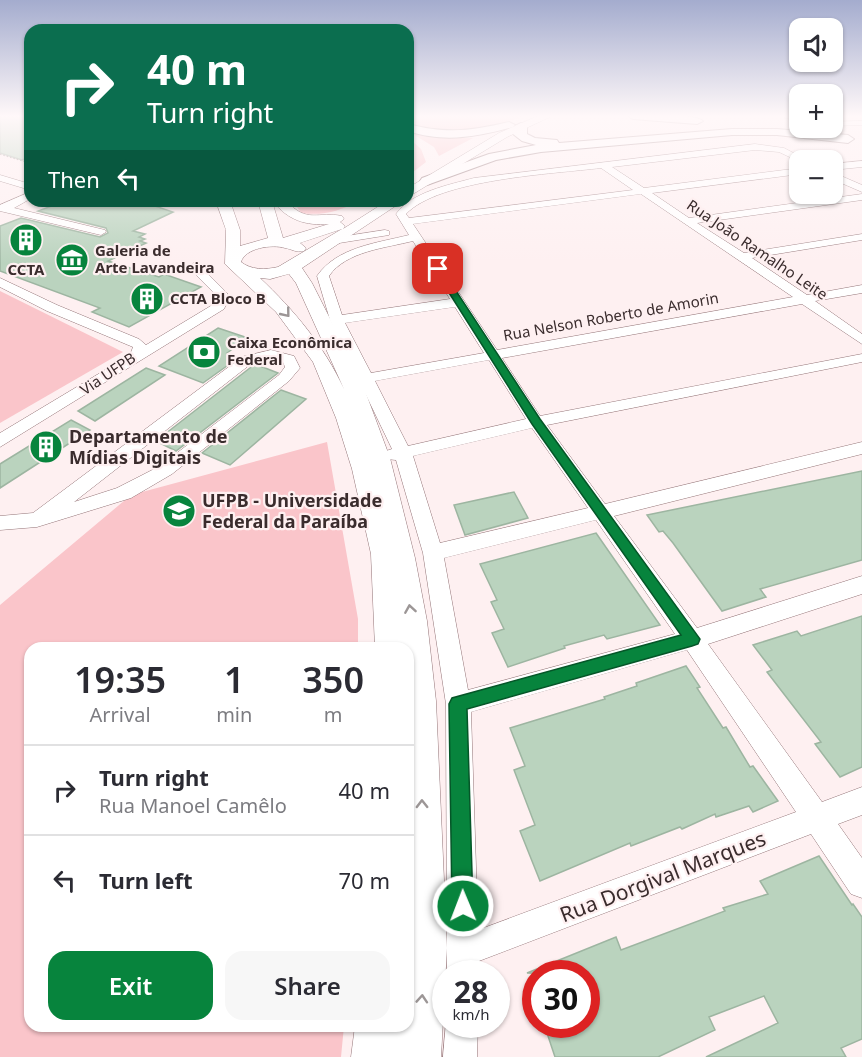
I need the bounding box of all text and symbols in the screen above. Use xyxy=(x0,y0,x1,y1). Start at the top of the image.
map controls xyxy=(789,18,843,204)
button: sound xyxy=(789,18,843,72)
text: 40 m xyxy=(147,40,247,97)
icon: right xyxy=(48,48,126,126)
button: + xyxy=(789,84,843,138)
text: Turn right xyxy=(147,94,273,131)
button: − xyxy=(789,150,843,204)
icon: left xyxy=(112,162,145,195)
text: Then xyxy=(48,164,100,194)
street label: Rua João Ramalho Leite xyxy=(683,195,832,304)
building icon: CCTA xyxy=(8,222,44,258)
place label: Galeria de Arte Lavandeira xyxy=(95,240,214,277)
museum icon: Galeria de Arte Lavandeira xyxy=(54,242,90,278)
pin xyxy=(412,243,463,294)
icon: arrive xyxy=(421,252,454,285)
place label: CCTA xyxy=(8,259,45,279)
building icon: CCTA Bloco B xyxy=(129,281,165,317)
street label: Rua Nelson Roberto de Amorin xyxy=(502,287,720,345)
place label: CCTA Bloco B xyxy=(170,288,266,308)
one-way arrow xyxy=(278,306,289,317)
place label: Caixa Econômica Federal xyxy=(227,332,352,369)
bank icon: Caixa Econômica Federal xyxy=(186,334,222,370)
street label: Via UFPB xyxy=(76,347,139,399)
place label: Departamento de Mídias Digitais xyxy=(69,424,228,469)
building icon: Departamento de Mídias Digitais xyxy=(28,429,64,465)
place label: UFPB - Universidade Federal da Paraíba xyxy=(202,488,382,533)
school or university icon: UFPB - Universidade Federal da Paraíba xyxy=(161,493,197,529)
one-way arrow xyxy=(404,605,416,614)
text: 19:35 xyxy=(74,655,166,704)
text: 1 xyxy=(224,655,245,704)
text: 350 xyxy=(302,655,364,704)
text: Arrival xyxy=(90,701,151,728)
text: min xyxy=(216,701,252,728)
text: m xyxy=(324,701,343,728)
text: Turn right xyxy=(99,762,209,792)
icon: right xyxy=(48,774,81,807)
text: 40 m xyxy=(339,775,390,805)
text: Rua Manoel Camêlo xyxy=(99,792,287,819)
one-way arrow xyxy=(416,799,428,808)
street label: Rua Dorgival Marques xyxy=(556,824,770,928)
icon: left xyxy=(48,864,81,897)
text: Turn left xyxy=(99,865,193,895)
text: 70 m xyxy=(339,865,390,895)
position arrow xyxy=(431,874,495,938)
button: Exit xyxy=(48,951,213,1020)
button: Share xyxy=(225,951,390,1020)
speed limit sign: 30 xyxy=(522,960,600,1038)
text: 28 xyxy=(454,971,488,1012)
one-way arrow xyxy=(416,994,429,1003)
text: km/h xyxy=(453,1004,489,1024)

